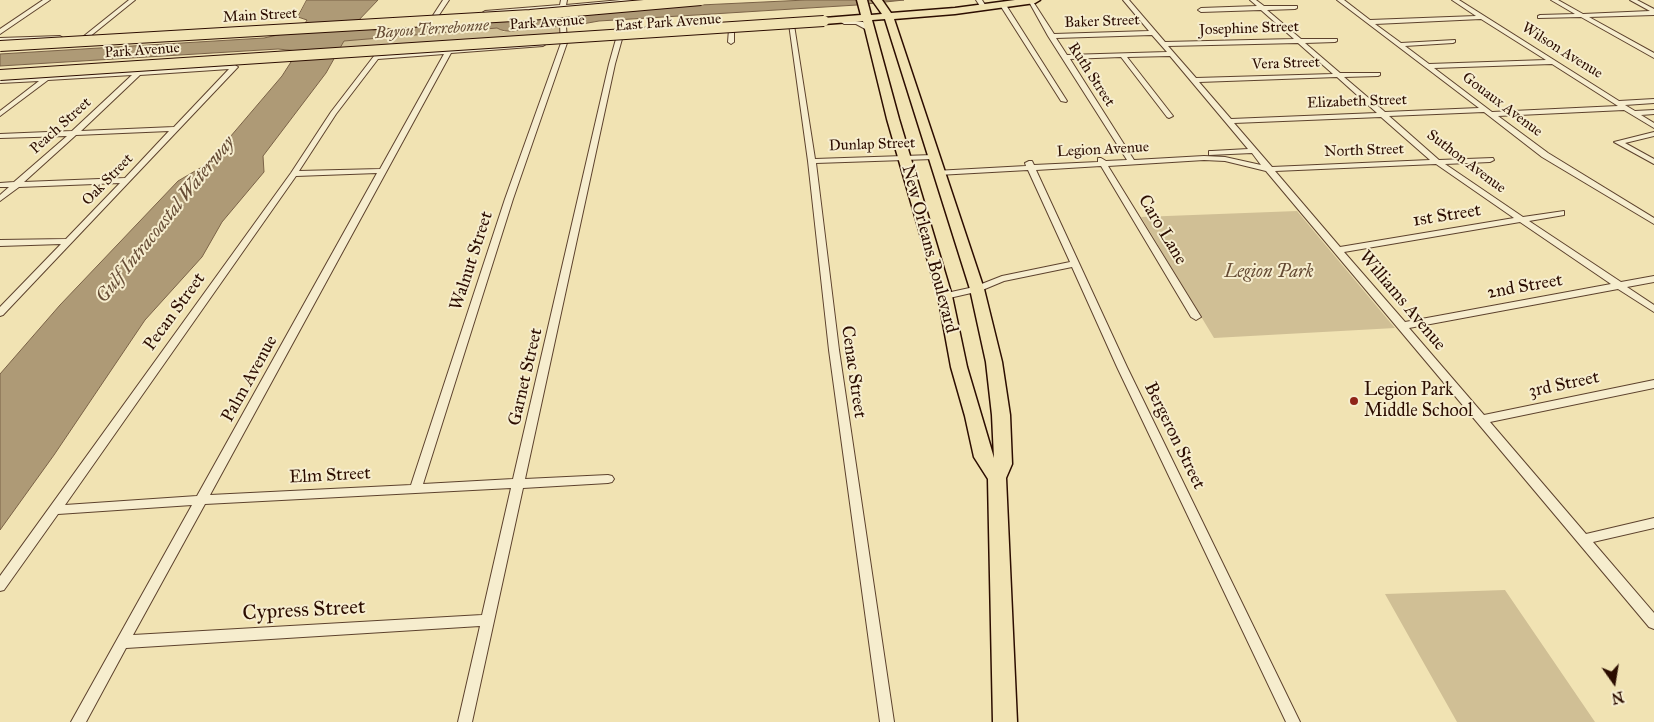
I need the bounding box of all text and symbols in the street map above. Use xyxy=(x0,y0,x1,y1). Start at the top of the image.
street label: Main Street xyxy=(222,5,298,27)
street label: East Park Avenue xyxy=(614,10,722,36)
street label: Park Avenue xyxy=(509,11,585,35)
street label: Baker Street xyxy=(1064,12,1140,32)
water label: Bayou Terrebonne xyxy=(375,16,489,44)
street label: Josephine Street xyxy=(1199,18,1299,40)
street label: Wilson Avenue xyxy=(1518,19,1606,83)
street label: Park Avenue xyxy=(104,39,180,63)
street label: Ruth Street xyxy=(1064,40,1118,110)
street label: Vera Street xyxy=(1252,54,1320,74)
street label: Gouaux Avenue xyxy=(1458,69,1546,141)
street label: Elizabeth Street xyxy=(1307,91,1407,113)
street label: Peach Street xyxy=(27,94,95,158)
street label: Suthon Avenue xyxy=(1423,126,1509,198)
water label: Gulf Intracoastal Waterway xyxy=(92,132,240,308)
street label: Dunlap Street xyxy=(829,134,915,156)
street label: Legion Avenue xyxy=(1056,139,1150,161)
street label: North Street xyxy=(1324,141,1404,161)
street label: Oak Street xyxy=(79,150,137,210)
street label: New Orleans Boulevard xyxy=(896,162,962,336)
street label: Caro Lane xyxy=(1133,191,1191,269)
street label: 1st Street xyxy=(1411,200,1483,232)
street label: Walnut Street xyxy=(446,209,498,313)
street label: Williams Avenue xyxy=(1354,247,1450,355)
park label: Legion Park xyxy=(1224,262,1314,284)
street label: Pecan Street xyxy=(140,269,210,355)
street label: 2nd Street xyxy=(1486,270,1564,304)
street label: Cenac Street xyxy=(836,324,870,420)
street label: Garnet Street xyxy=(504,326,548,428)
street label: Palm Avenue xyxy=(217,332,283,426)
street label: 3rd Street xyxy=(1527,367,1601,403)
street label: Bergeron Street xyxy=(1139,379,1209,493)
place label: Legion Park Middle School xyxy=(1364,380,1473,422)
marker: Legion Park Middle School xyxy=(1348,395,1360,407)
street label: Elm Street xyxy=(289,463,371,489)
street label: Cypress Street xyxy=(242,595,366,627)
north arrow xyxy=(1589,657,1639,707)
text: N xyxy=(1610,687,1625,707)

